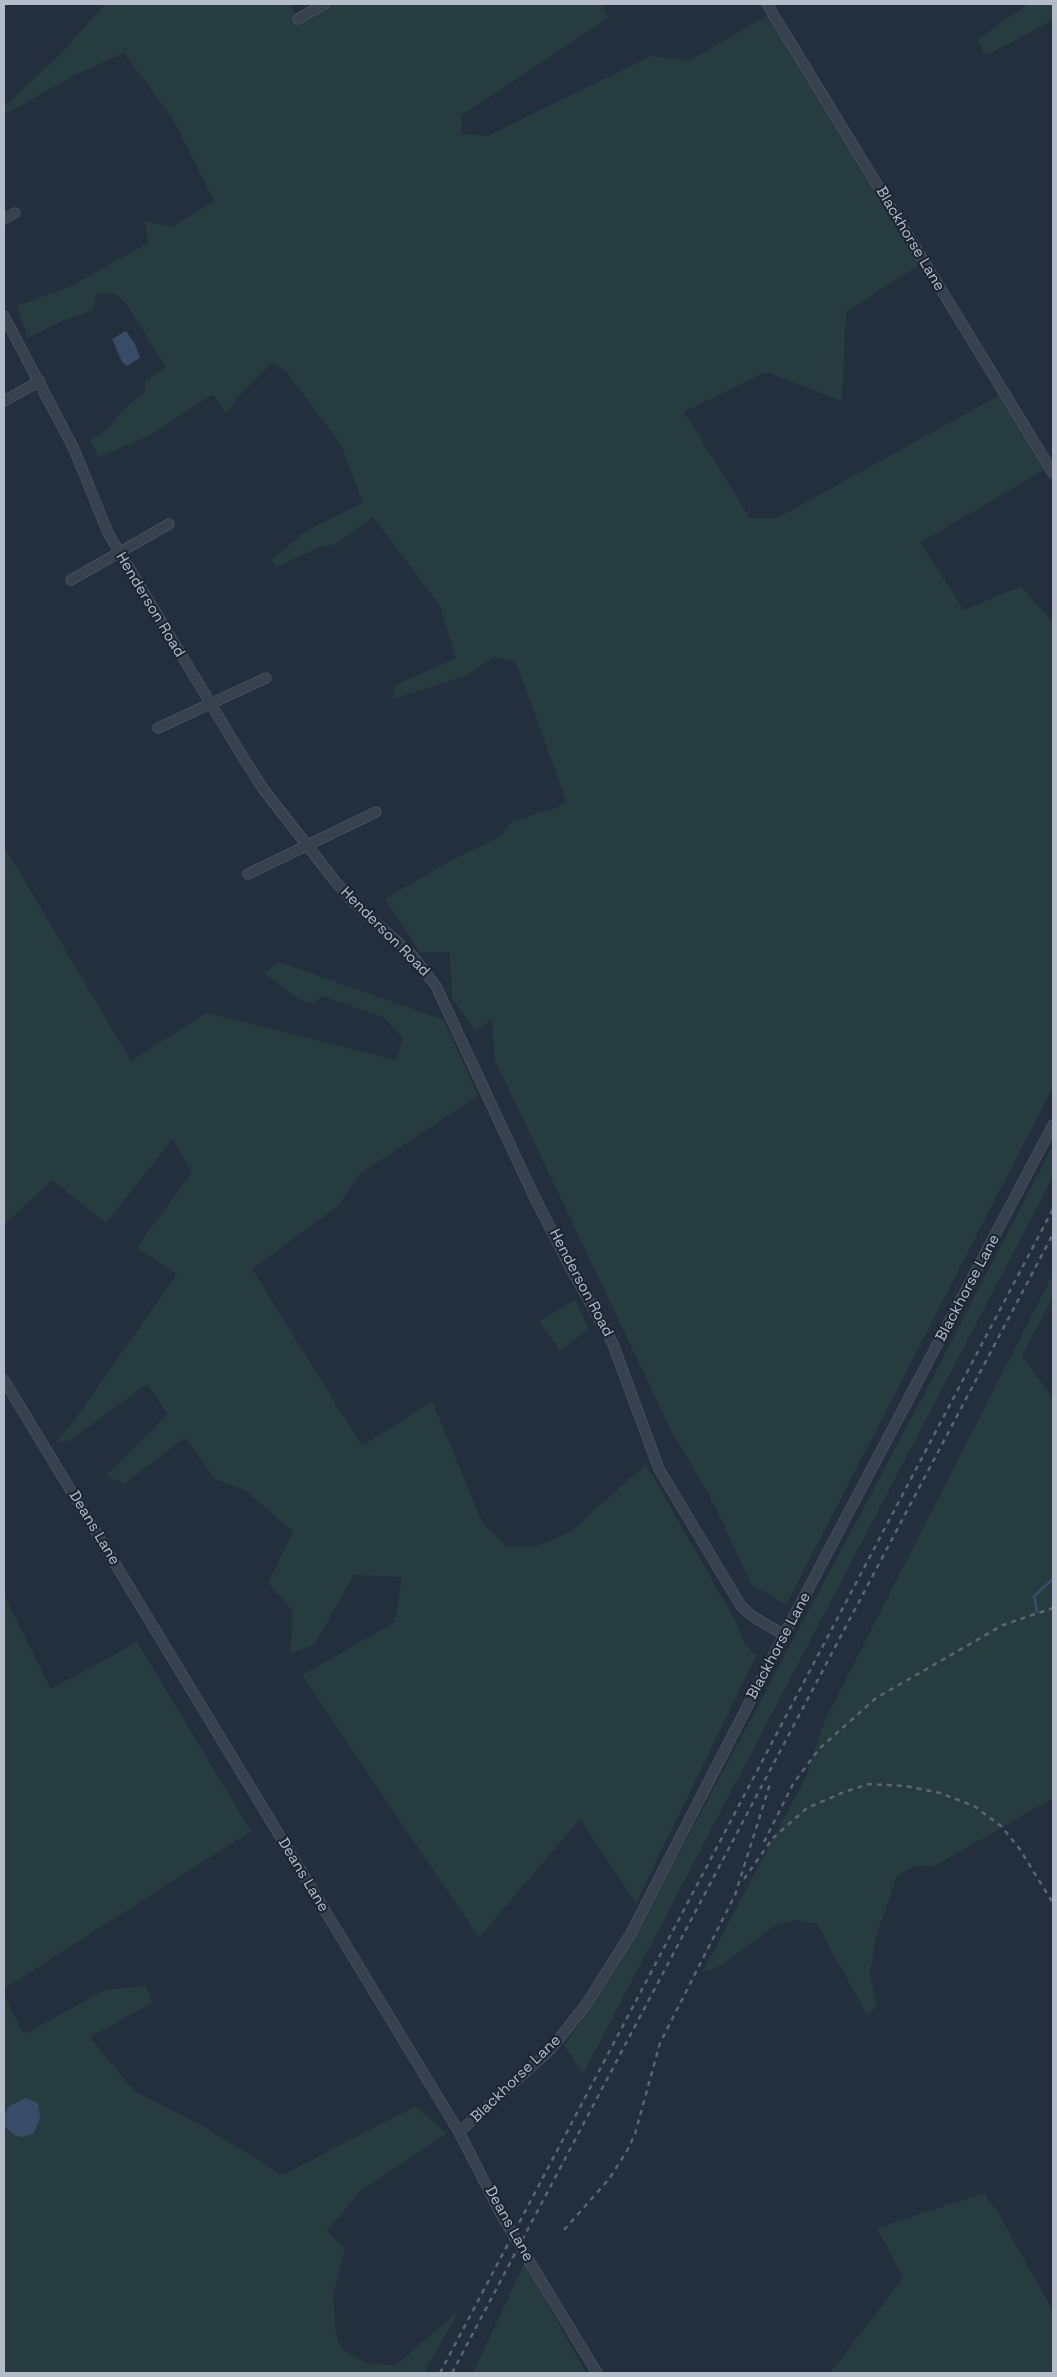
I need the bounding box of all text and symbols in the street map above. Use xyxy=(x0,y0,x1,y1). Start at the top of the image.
street label: Blackhorse Lane xyxy=(872,184,948,294)
street label: Henderson Road xyxy=(112,549,188,661)
street label: Henderson Road xyxy=(337,884,433,980)
street label: Henderson Road xyxy=(545,1226,617,1340)
street label: Blackhorse Lane xyxy=(932,1231,1004,1345)
street label: Deans Lane xyxy=(65,1488,123,1568)
street label: Blackhorse Lane xyxy=(743,1589,815,1703)
street label: Deans Lane xyxy=(274,1835,332,1915)
street label: Blackhorse Lane xyxy=(467,2031,565,2127)
street label: Deans Lane xyxy=(481,2183,537,2265)

